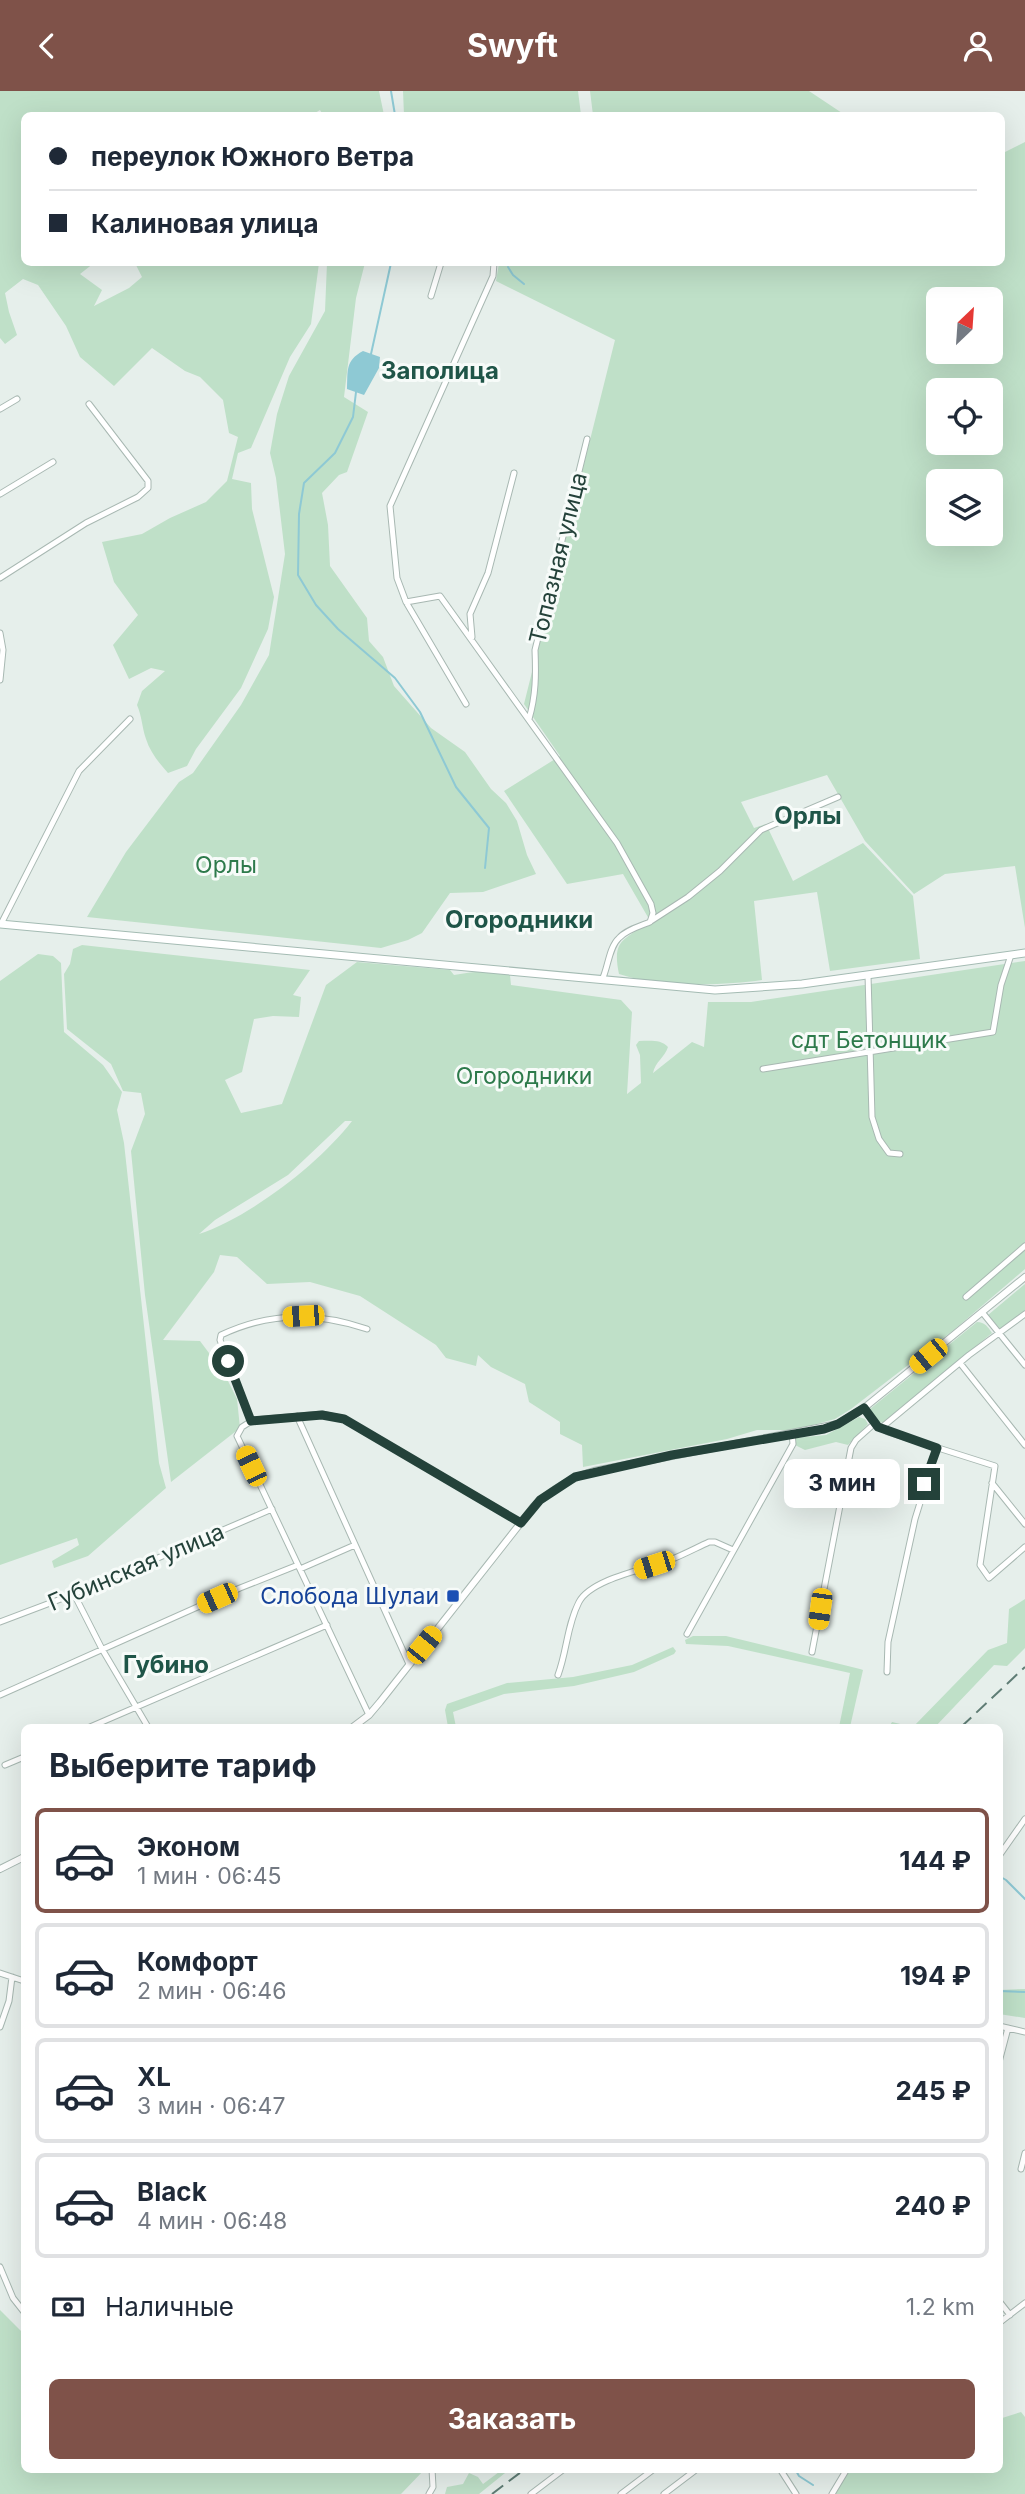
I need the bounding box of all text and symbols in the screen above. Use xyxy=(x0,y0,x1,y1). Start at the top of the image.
text: Swyft xyxy=(467,26,558,65)
icon: back xyxy=(28,27,66,65)
icon: person xyxy=(959,27,997,65)
text: переулок Южного Ветра xyxy=(91,141,414,172)
text: Калиновая улица xyxy=(91,208,319,239)
north arrow xyxy=(926,287,1003,364)
map controls xyxy=(926,287,1003,546)
district label: Заполица xyxy=(381,356,499,385)
button: locate xyxy=(926,378,1003,455)
street label: Топазная улица xyxy=(523,469,593,647)
button: layers xyxy=(926,469,1003,546)
district label: Орлы xyxy=(774,801,842,830)
park label: Орлы xyxy=(195,851,257,879)
district label: Огородники xyxy=(445,905,593,934)
park label: сдт Бетонщик xyxy=(791,1026,948,1054)
park label: Огородники xyxy=(456,1062,592,1090)
car xyxy=(282,1304,325,1328)
car xyxy=(906,1335,951,1377)
route start xyxy=(212,1345,244,1377)
car xyxy=(233,1443,270,1489)
callout: 3 мин xyxy=(784,1459,900,1509)
route end xyxy=(908,1468,940,1500)
text: 3 мин xyxy=(808,1469,876,1497)
street label: Губинская улица xyxy=(44,1517,228,1617)
car xyxy=(631,1549,678,1581)
car xyxy=(194,1580,241,1616)
place label: Слобода Шулаи xyxy=(260,1582,439,1610)
car xyxy=(807,1587,834,1631)
marker: Слобода Шулаи xyxy=(445,1588,461,1604)
car xyxy=(403,1622,446,1668)
district label: Губино xyxy=(123,1650,209,1679)
text: Выберите тариф xyxy=(49,1746,317,1785)
icon: car xyxy=(53,1829,116,1892)
text: Эконом xyxy=(137,1831,240,1862)
text: 144 ₽ xyxy=(899,1845,971,1876)
text: 1 мин · 06:45 xyxy=(137,1862,282,1890)
icon: car xyxy=(53,1944,116,2007)
text: Комфорт xyxy=(137,1946,258,1977)
text: 194 ₽ xyxy=(900,1960,971,1991)
text: 2 мин · 06:46 xyxy=(137,1977,287,2005)
icon: car xyxy=(53,2059,116,2122)
text: XL xyxy=(137,2061,171,2092)
text: 245 ₽ xyxy=(895,2075,971,2106)
text: 3 мин · 06:47 xyxy=(137,2092,285,2120)
icon: car xyxy=(53,2174,116,2237)
text: Black xyxy=(137,2176,207,2207)
text: 240 ₽ xyxy=(894,2190,971,2221)
text: 4 мин · 06:48 xyxy=(137,2207,287,2235)
icon: cash xyxy=(49,2288,87,2326)
text: Наличные xyxy=(105,2291,234,2322)
text: 1.2 km xyxy=(906,2293,975,2321)
button: Заказать xyxy=(49,2379,975,2459)

